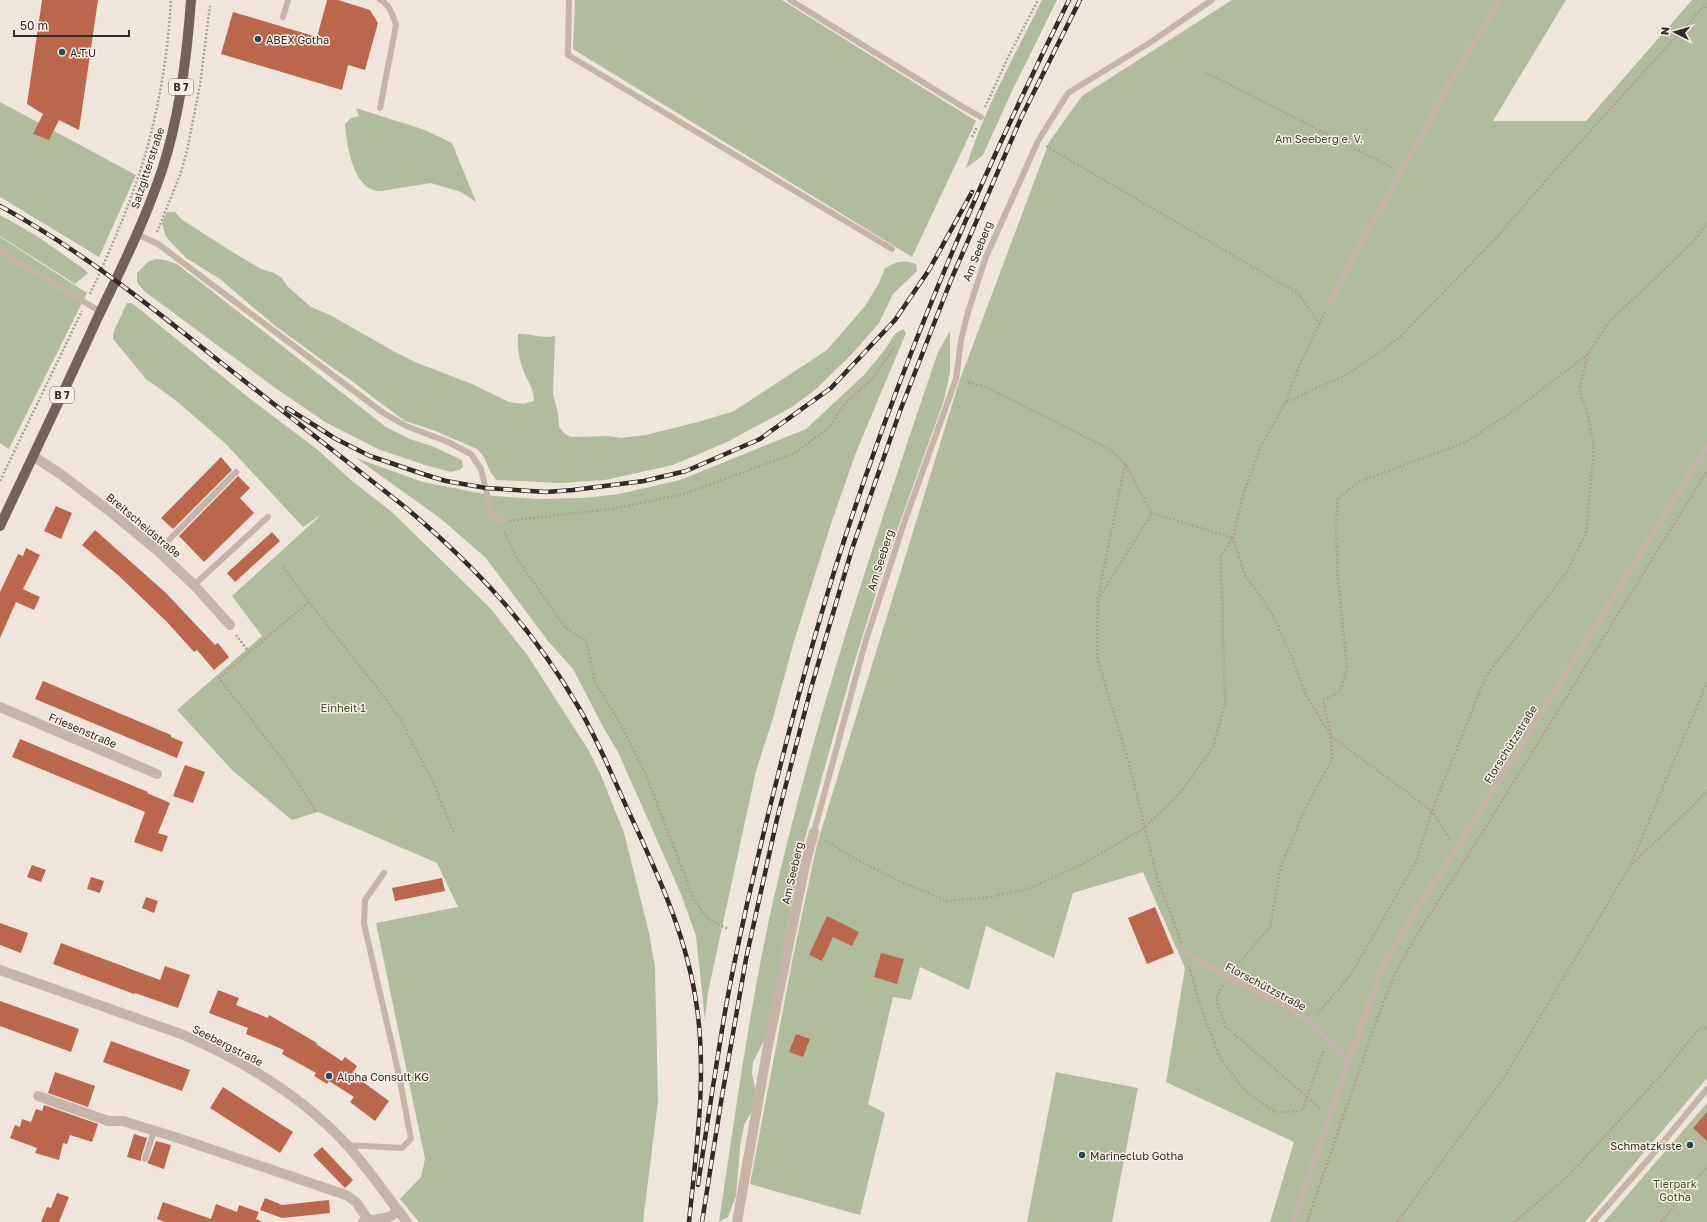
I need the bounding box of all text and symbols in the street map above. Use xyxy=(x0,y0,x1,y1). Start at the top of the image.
scale bar xyxy=(14,12,129,38)
north arrow xyxy=(1655,12,1695,52)
text: 50 m xyxy=(20,18,48,33)
text: N xyxy=(1658,26,1671,36)
place label: ABEX Gotha xyxy=(266,33,329,46)
marker: ABEX Gotha xyxy=(253,34,263,44)
place label: A.T.U xyxy=(70,46,96,59)
marker: A.T.U xyxy=(57,47,67,57)
road number: B 7 xyxy=(169,79,193,95)
street label: Salzgitterstraße xyxy=(128,126,166,210)
park label: Am Seeberg e. V. xyxy=(1275,132,1363,145)
street label: Am Seeberg xyxy=(960,219,994,283)
road number: B 7 xyxy=(50,387,74,403)
street label: Breitscheidstraße xyxy=(104,490,184,560)
street label: Am Seeberg xyxy=(864,528,896,592)
park label: Einheit 1 xyxy=(320,701,366,714)
street label: Florschützstraße xyxy=(1481,703,1539,785)
street label: Friesenstraße xyxy=(47,710,119,750)
street label: Am Seeberg xyxy=(778,840,806,906)
street label: Florschützstraße xyxy=(1223,959,1309,1013)
street label: Seebergstraße xyxy=(191,1022,265,1068)
place label: Alpha Consult KG xyxy=(337,1070,429,1083)
marker: Alpha Consult KG xyxy=(324,1071,334,1081)
place label: Schmatzkiste xyxy=(1610,1139,1682,1152)
marker: Schmatzkiste xyxy=(1685,1140,1695,1150)
place label: Marineclub Gotha xyxy=(1090,1149,1183,1162)
marker: Marineclub Gotha xyxy=(1077,1150,1087,1160)
park label: Tierpark Gotha xyxy=(1653,1177,1697,1203)

